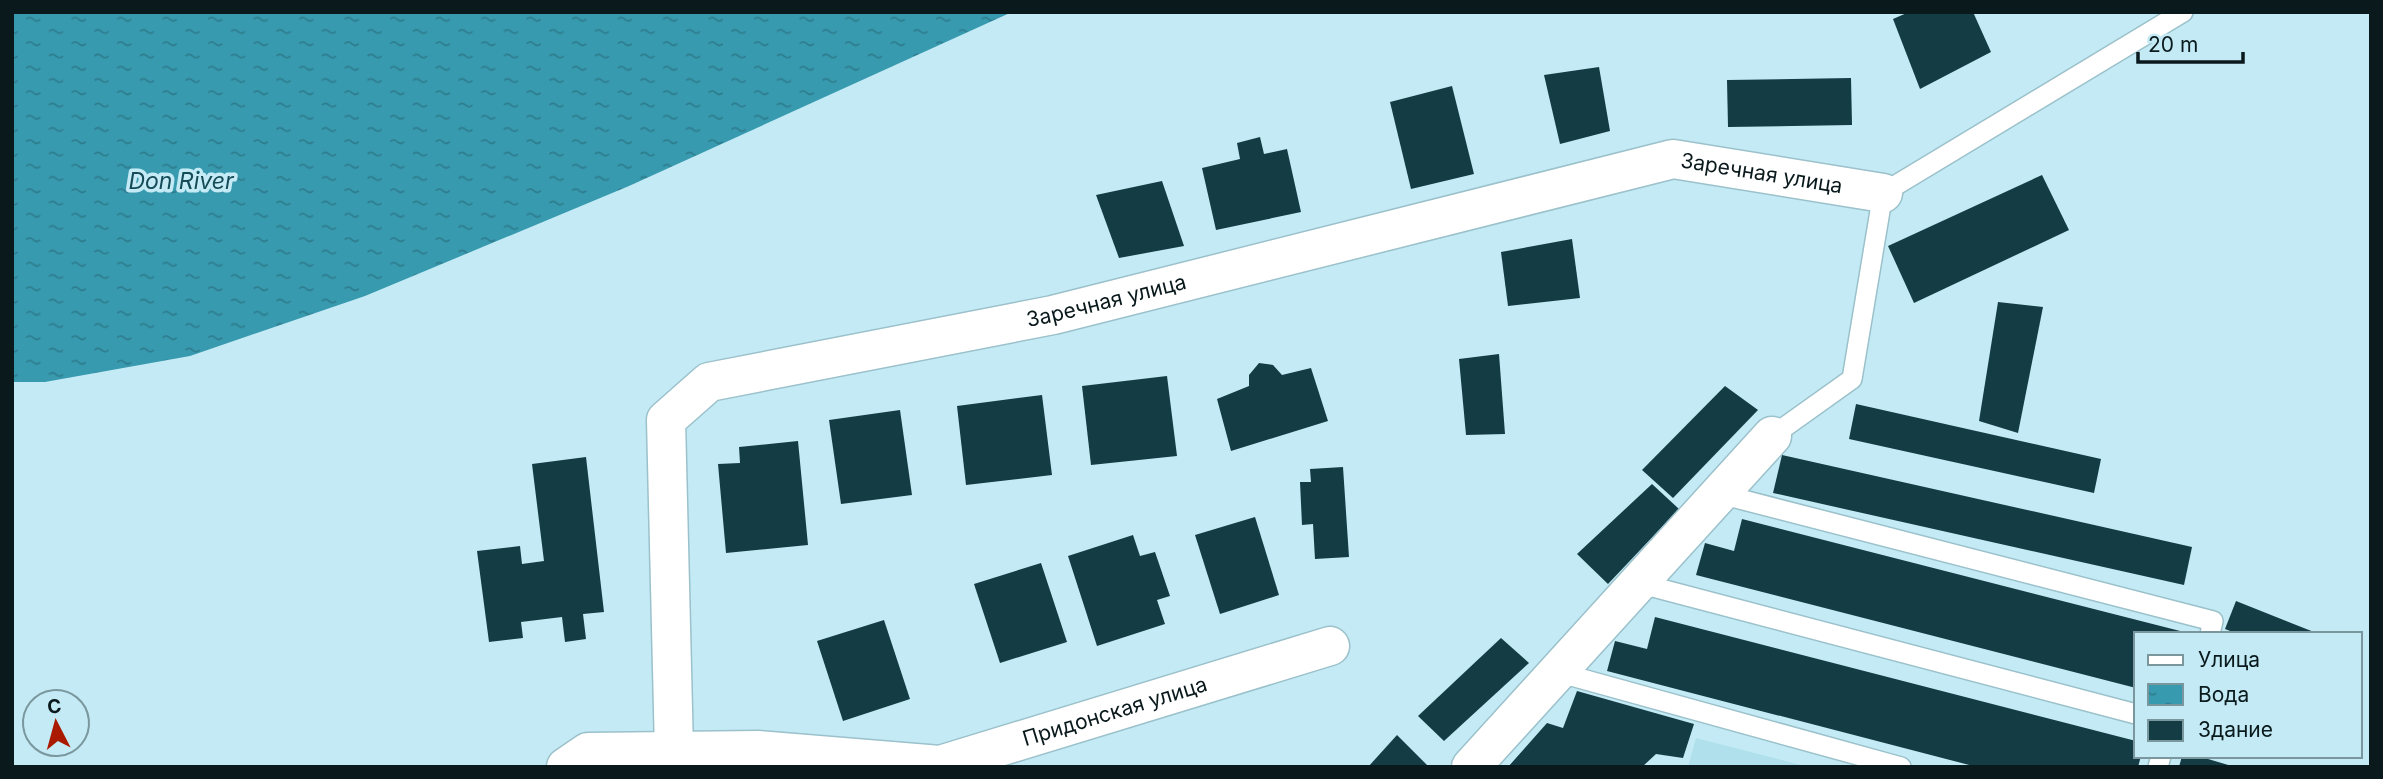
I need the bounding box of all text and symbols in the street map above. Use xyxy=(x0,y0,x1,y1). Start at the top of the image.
scale bar xyxy=(2138,21,2243,65)
text: 20 m xyxy=(2148,32,2198,57)
street label: Заречная улица xyxy=(1679,147,1844,198)
water label: Don River xyxy=(128,167,235,195)
street label: Заречная улица xyxy=(1024,269,1189,332)
legend xyxy=(2134,632,2362,758)
text: Улица xyxy=(2198,647,2260,672)
street label: Придонская улица xyxy=(1019,671,1210,751)
text: Вода xyxy=(2198,682,2249,707)
north arrow xyxy=(21,688,91,758)
text: С xyxy=(46,694,62,719)
text: Здание xyxy=(2198,717,2273,742)

